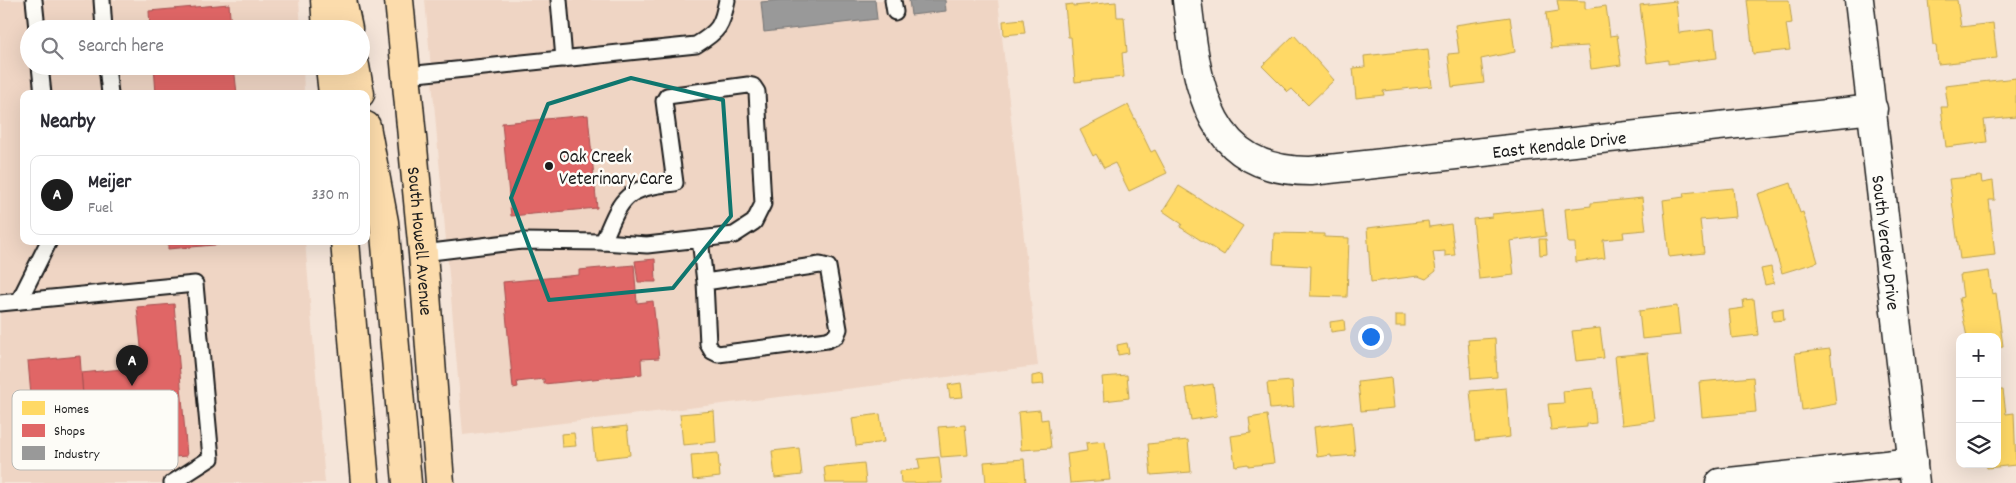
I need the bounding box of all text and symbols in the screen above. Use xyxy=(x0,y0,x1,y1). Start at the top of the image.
search box xyxy=(20,20,370,75)
icon: search xyxy=(38,34,66,62)
text: Search here xyxy=(78,34,164,61)
text: Nearby xyxy=(40,108,95,138)
street label: East Kendale Drive xyxy=(1491,126,1628,168)
place label: Oak Creek Veterinary Care xyxy=(559,145,673,194)
marker: Oak Creek Veterinary Care xyxy=(543,160,555,172)
street label: South Howell Avenue xyxy=(398,166,438,317)
text: Meijer xyxy=(88,170,131,197)
street label: South Verdev Drive xyxy=(1862,174,1905,312)
text: A xyxy=(53,184,61,207)
text: 330 m xyxy=(311,184,349,207)
text: Fuel xyxy=(88,197,113,220)
your location xyxy=(1358,324,1384,350)
map controls xyxy=(1956,333,2001,468)
button: + xyxy=(1956,333,2001,378)
pin: A xyxy=(116,345,148,386)
button: − xyxy=(1956,378,2001,423)
legend xyxy=(12,390,178,470)
text: Homes xyxy=(54,400,89,420)
text: Shops xyxy=(54,422,85,442)
button: layers xyxy=(1956,423,2001,468)
text: Industry xyxy=(54,445,100,465)

